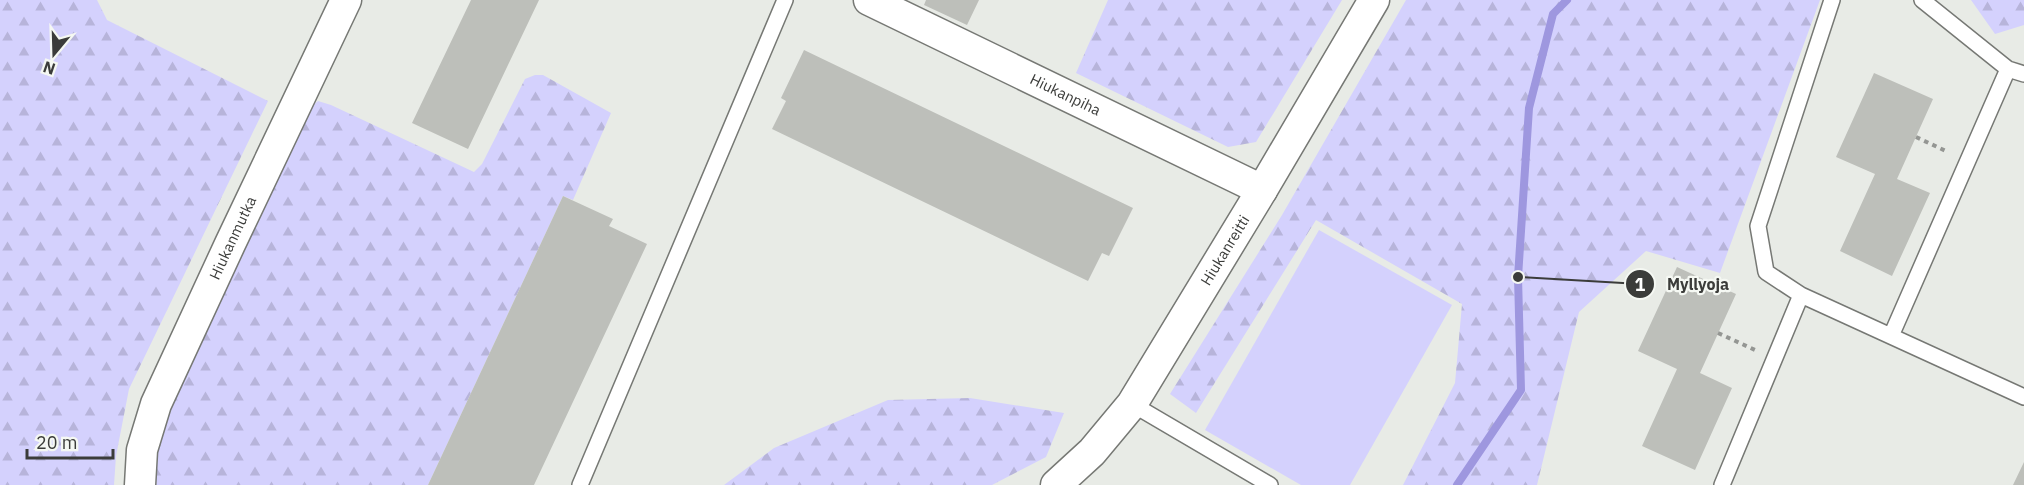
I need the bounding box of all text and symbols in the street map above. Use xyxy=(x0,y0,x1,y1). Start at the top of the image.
north arrow xyxy=(24,24,84,84)
text: N xyxy=(40,57,58,80)
street label: Hiukanpiha xyxy=(1027,69,1104,120)
street label: Hiukanmutka xyxy=(205,193,260,283)
street label: Hiukanreitti xyxy=(1196,212,1253,289)
callout: Myllyoja xyxy=(1625,267,1741,301)
text: 1 xyxy=(1635,273,1646,296)
text: Myllyoja xyxy=(1667,274,1729,294)
scale bar xyxy=(27,422,112,460)
text: 20 m xyxy=(36,431,78,454)

